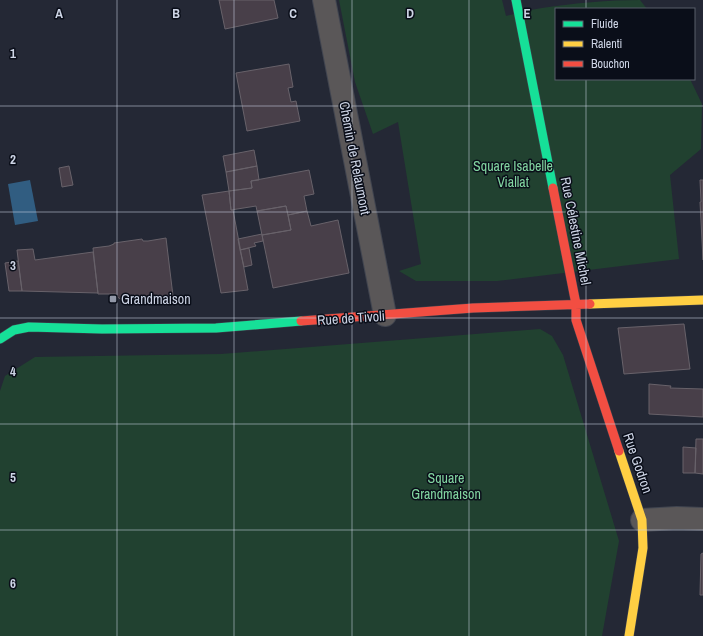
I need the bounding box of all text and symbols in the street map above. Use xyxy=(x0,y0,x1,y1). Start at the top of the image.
text: A xyxy=(55,5,63,22)
text: B xyxy=(172,5,180,22)
text: C xyxy=(289,5,297,22)
text: D xyxy=(406,5,414,22)
text: E xyxy=(523,5,531,22)
legend xyxy=(555,8,695,80)
text: Fluide xyxy=(591,16,618,32)
text: Ralenti xyxy=(591,36,622,52)
text: 1 xyxy=(10,45,16,62)
text: Bouchon xyxy=(591,56,630,72)
street label: Chemin de Relaumont xyxy=(335,100,375,216)
text: 2 xyxy=(10,151,16,168)
park label: Square Isabelle Viallat xyxy=(473,157,553,191)
street label: Rue Célestine Michel xyxy=(557,175,595,287)
text: 3 xyxy=(10,257,16,274)
place label: Grandmaison xyxy=(121,290,191,308)
marker: Grandmaison xyxy=(108,294,118,304)
street label: Rue de Tivoli xyxy=(317,307,385,329)
text: 4 xyxy=(10,363,16,380)
street label: Rue Godron xyxy=(619,431,657,495)
text: 5 xyxy=(10,469,16,486)
park label: Square Grandmaison xyxy=(411,469,481,503)
text: 6 xyxy=(10,575,16,592)

